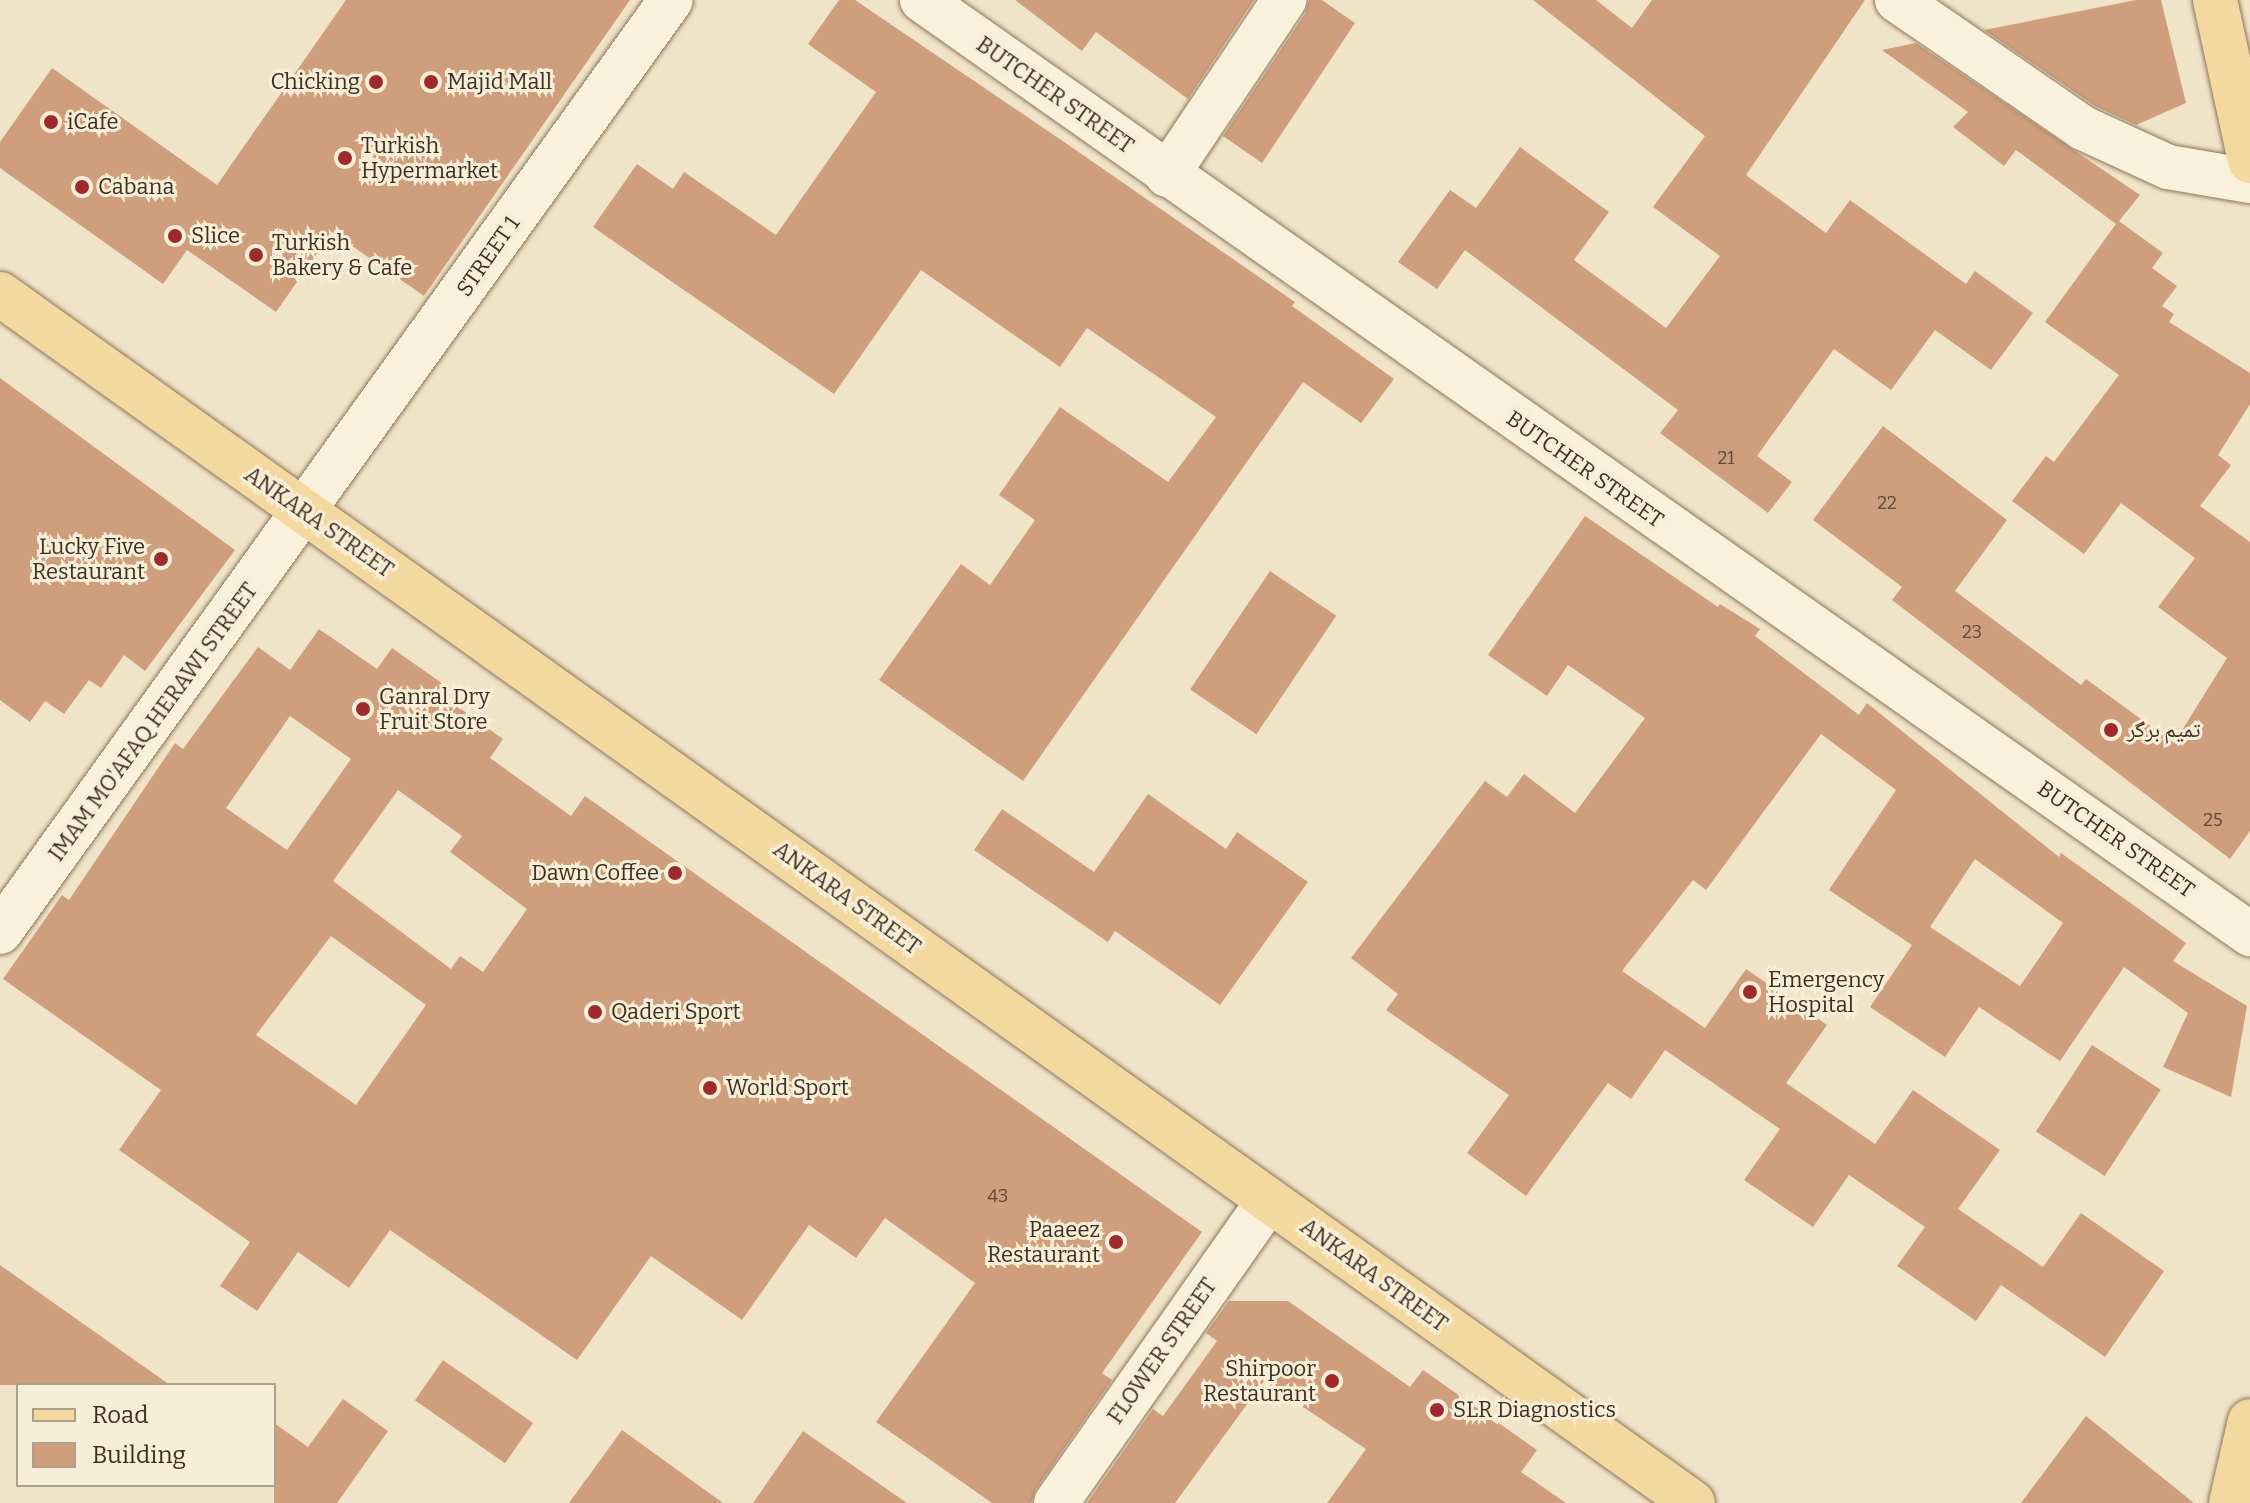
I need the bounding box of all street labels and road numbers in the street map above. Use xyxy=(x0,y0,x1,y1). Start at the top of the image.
street label: BUTCHER STREET xyxy=(971,31,1139,159)
street label: STREET 1 xyxy=(451,211,525,301)
street label: BUTCHER STREET xyxy=(1501,405,1669,533)
street label: ANKARA STREET xyxy=(240,461,398,583)
street label: IMAM MO'AFAQ HERAWI STREET xyxy=(43,578,263,866)
street label: BUTCHER STREET xyxy=(2032,775,2200,903)
street label: ANKARA STREET xyxy=(768,836,926,960)
street label: ANKARA STREET xyxy=(1295,1213,1453,1337)
street label: FLOWER STREET xyxy=(1102,1273,1222,1429)

